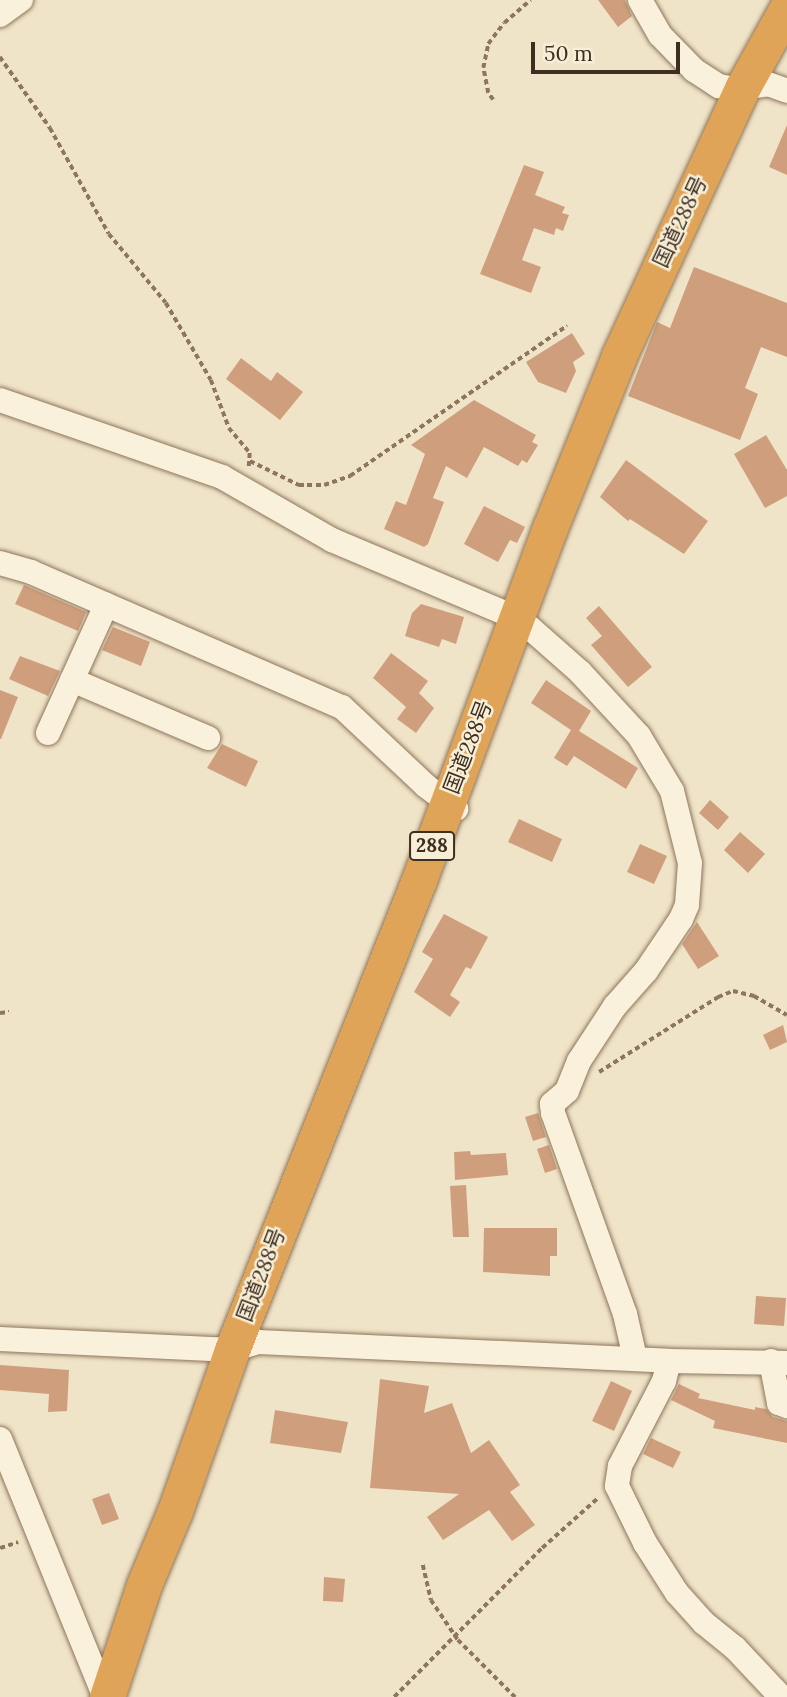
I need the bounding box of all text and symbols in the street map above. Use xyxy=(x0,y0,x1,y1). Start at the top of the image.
scale bar xyxy=(535,28,684,72)
text: 50 m xyxy=(544,40,593,67)
street label: 国道288号 xyxy=(648,172,712,272)
street label: 国道288号 xyxy=(439,697,497,797)
road number: 288 xyxy=(408,831,457,862)
street label: 国道288号 xyxy=(232,1225,290,1325)

